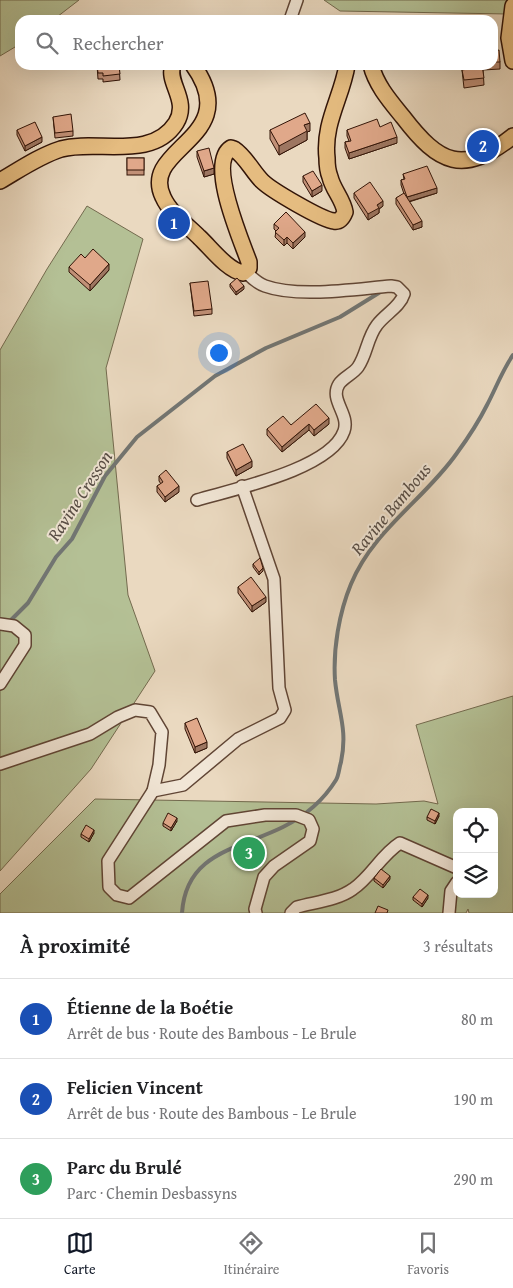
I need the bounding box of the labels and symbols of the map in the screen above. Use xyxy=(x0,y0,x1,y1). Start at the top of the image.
pin: 2 xyxy=(467,127,499,165)
pin: 1 xyxy=(158,204,190,242)
your location xyxy=(206,340,232,366)
water label: Ravine Cresson xyxy=(40,445,119,547)
water label: Ravine Bambous xyxy=(343,456,438,561)
pin: 3 xyxy=(233,834,265,872)

